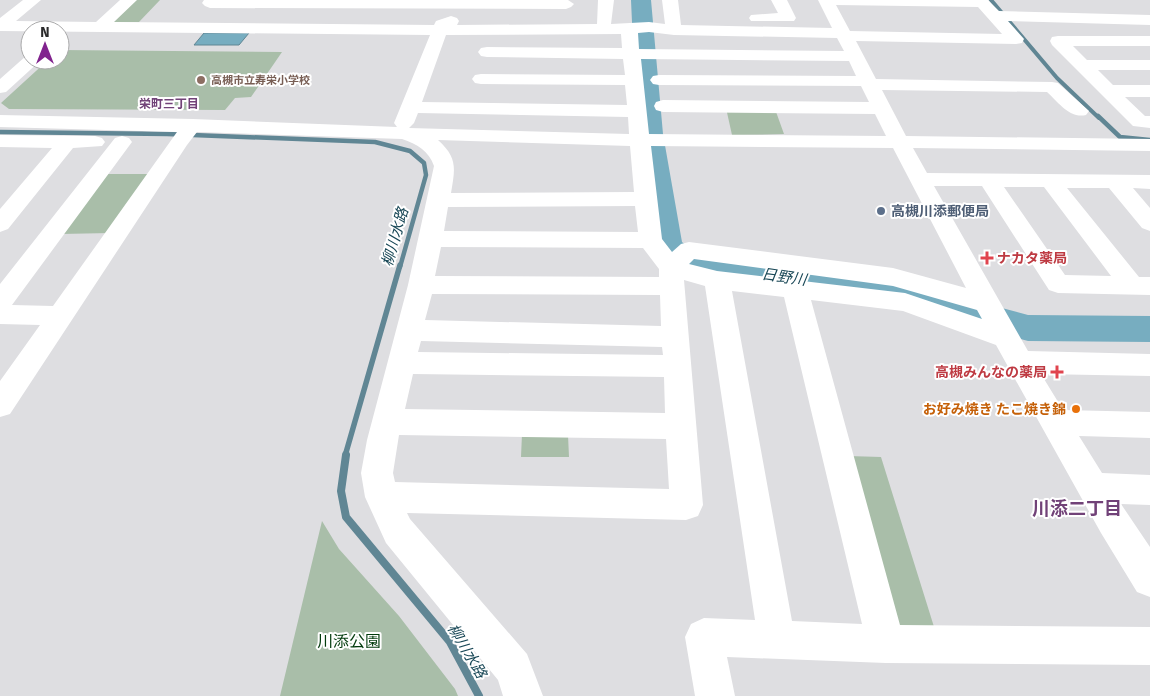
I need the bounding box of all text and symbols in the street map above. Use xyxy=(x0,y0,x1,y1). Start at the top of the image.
north arrow xyxy=(20,20,70,70)
text: N xyxy=(40,24,50,41)
marker: 高槻市立寿栄小学校 xyxy=(195,74,207,86)
place label: 高槻市立寿栄小学校 xyxy=(211,74,310,87)
district label: 栄町三丁目 xyxy=(139,97,199,111)
place label: 高槻川添郵便局 xyxy=(891,203,989,220)
water label: 柳川水路 xyxy=(378,204,412,268)
marker: 高槻川添郵便局 xyxy=(875,205,887,217)
place label: ナカタ薬局 xyxy=(997,250,1067,267)
marker: ナカタ薬局 xyxy=(981,252,993,264)
water label: 日野川 xyxy=(760,265,810,289)
place label: 高槻みんなの薬局 xyxy=(935,364,1047,381)
marker: 高槻みんなの薬局 xyxy=(1051,366,1063,378)
place label: お好み焼き たこ焼き錦 xyxy=(923,401,1066,418)
marker: お好み焼き たこ焼き錦 xyxy=(1070,403,1082,415)
district label: 川添二丁目 xyxy=(1032,498,1122,520)
water label: 柳川水路 xyxy=(444,621,491,683)
park label: 川添公園 xyxy=(317,632,381,651)

